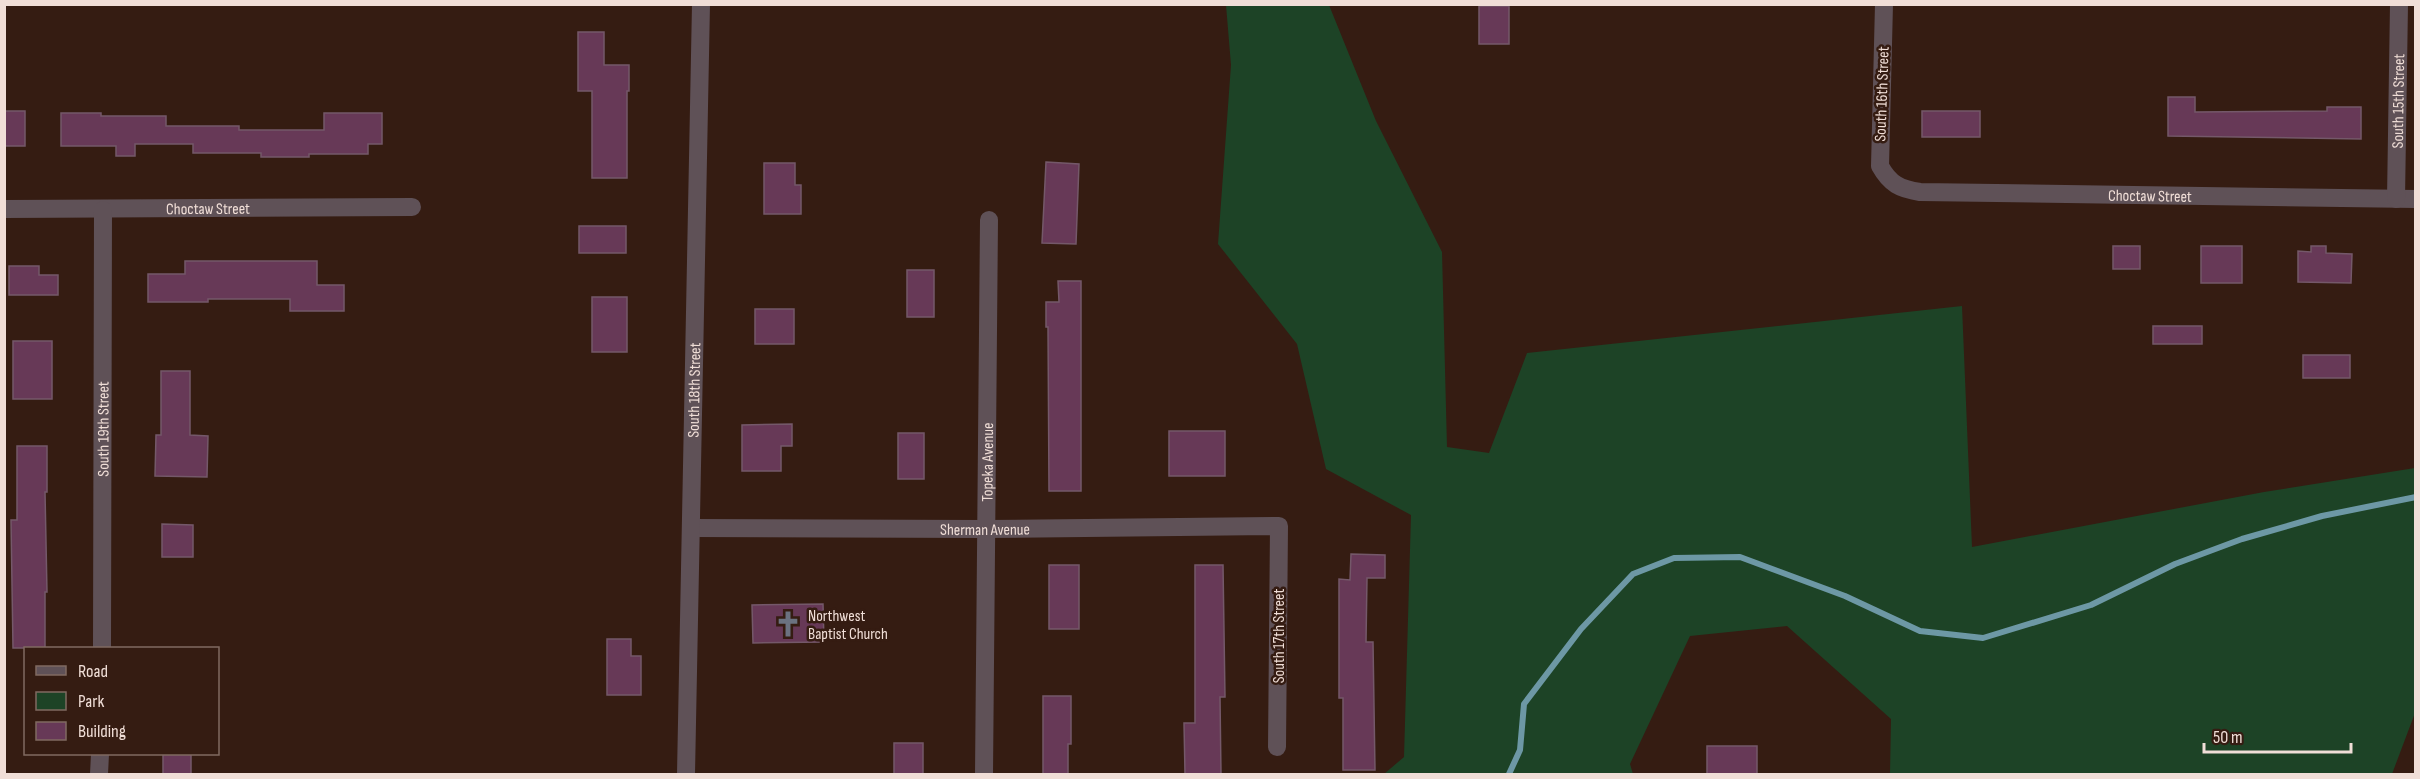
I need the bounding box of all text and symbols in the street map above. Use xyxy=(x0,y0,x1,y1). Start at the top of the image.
street label: South 16th Street xyxy=(1871,46,1894,142)
street label: South 15th Street xyxy=(2389,53,2409,148)
street label: Choctaw Street xyxy=(2108,187,2192,207)
street label: Choctaw Street xyxy=(166,200,250,219)
street label: South 18th Street xyxy=(685,342,705,438)
street label: South 19th Street xyxy=(94,381,114,477)
street label: Topeka Avenue xyxy=(978,422,998,502)
street label: Sherman Avenue xyxy=(940,521,1030,540)
street label: South 17th Street xyxy=(1270,589,1289,683)
place label: Northwest Baptist Church xyxy=(808,607,888,644)
church icon: Northwest Baptist Church xyxy=(773,609,803,639)
legend xyxy=(24,647,219,755)
text: Road xyxy=(78,661,108,682)
text: Park xyxy=(78,691,104,712)
scale bar xyxy=(2204,716,2351,754)
text: Building xyxy=(78,721,126,742)
text: 50 m xyxy=(2213,727,2243,748)

